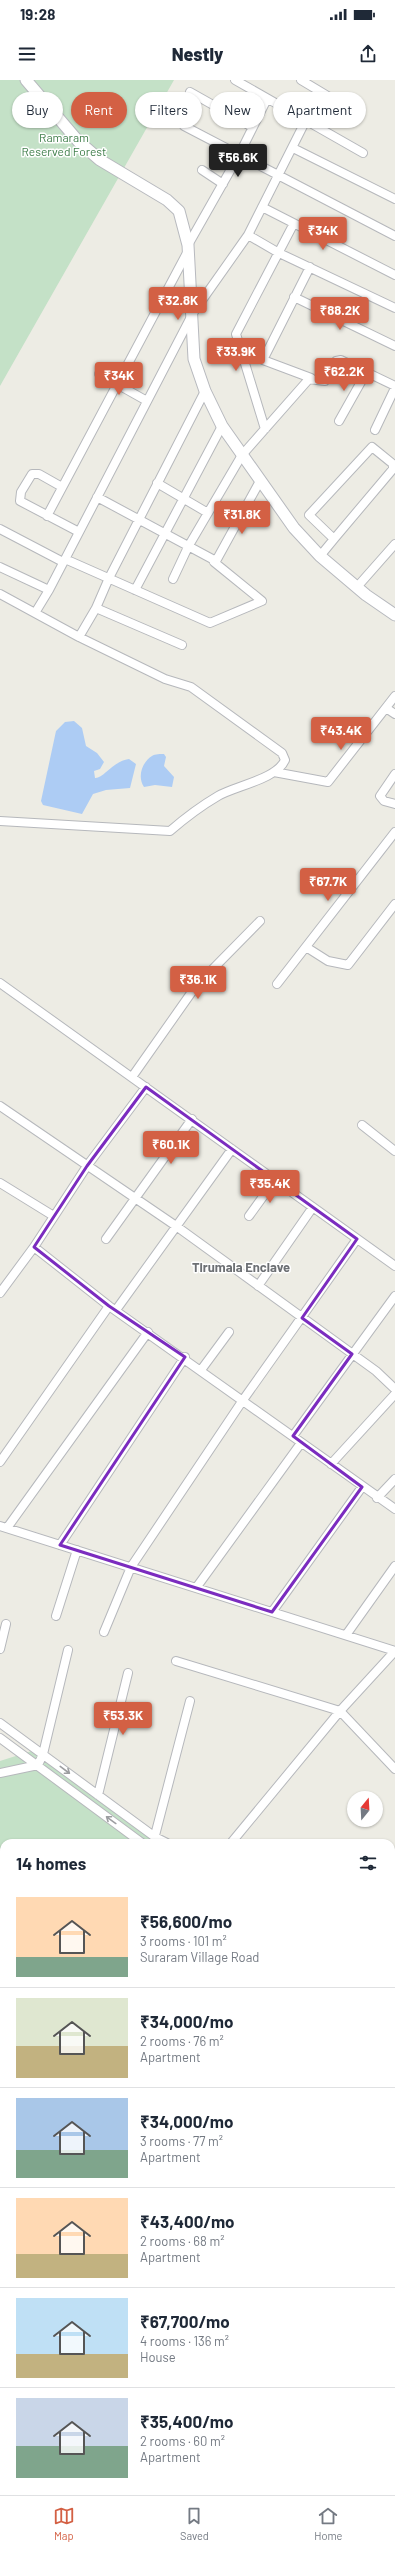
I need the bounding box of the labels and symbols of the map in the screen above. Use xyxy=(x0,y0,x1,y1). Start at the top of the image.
park label: Ramaram Reserved Forest xyxy=(22,130,106,158)
pin: ₹56.6K xyxy=(205,144,271,178)
pin: ₹34K xyxy=(299,217,347,251)
pin: ₹32.8K xyxy=(145,287,211,321)
pin: ₹88.2K xyxy=(307,297,373,331)
pin: ₹33.9K xyxy=(203,338,269,372)
pin: ₹62.2K xyxy=(311,358,377,392)
pin: ₹34K xyxy=(95,362,143,396)
pin: ₹31.8K xyxy=(209,501,275,535)
pin: ₹43.4K xyxy=(308,717,374,751)
pin: ₹67.7K xyxy=(295,868,361,902)
pin: ₹36.1K xyxy=(165,966,231,1000)
pin: ₹60.1K xyxy=(138,1131,204,1165)
pin: ₹35.4K xyxy=(237,1170,303,1204)
district label: Tirumala Enclave xyxy=(192,1259,290,1275)
pin: ₹53.3K xyxy=(90,1702,156,1736)
one-way arrow xyxy=(60,1766,71,1774)
north arrow xyxy=(347,1791,383,1827)
one-way arrow xyxy=(105,1816,116,1824)

